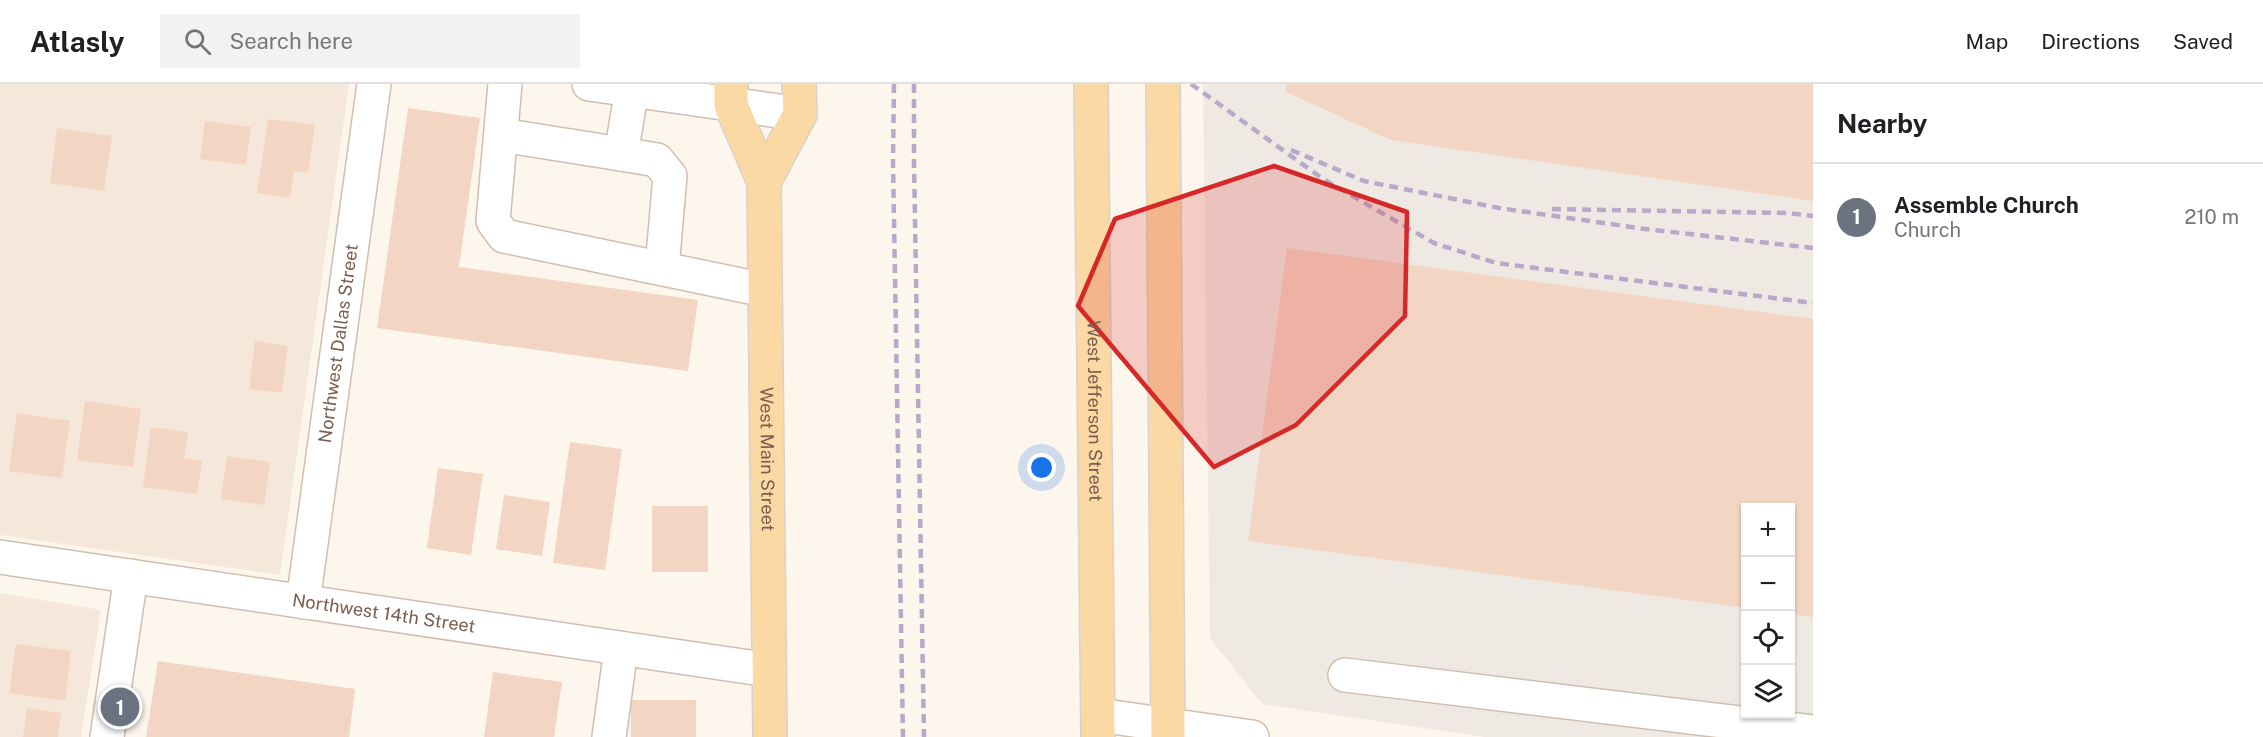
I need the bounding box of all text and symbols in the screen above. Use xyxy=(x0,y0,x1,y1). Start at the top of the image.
search box xyxy=(160,14,580,68)
text: Atlasly xyxy=(30,25,124,58)
icon: search xyxy=(181,25,214,58)
text: Search here xyxy=(229,28,353,54)
text: Map xyxy=(1966,29,2008,54)
text: Directions xyxy=(2041,29,2140,54)
text: Saved xyxy=(2173,29,2233,54)
text: Nearby xyxy=(1837,108,1927,139)
text: Assemble Church xyxy=(1894,192,2079,218)
text: 1 xyxy=(1852,205,1861,229)
text: 210 m xyxy=(2185,205,2239,229)
text: Church xyxy=(1894,218,1961,242)
street label: Northwest Dallas Street xyxy=(314,242,362,444)
street label: West Jefferson Street xyxy=(1084,320,1106,502)
street label: West Main Street xyxy=(756,387,779,532)
your location xyxy=(1027,453,1056,482)
map controls xyxy=(1741,503,1795,719)
button: + xyxy=(1741,503,1795,557)
button: − xyxy=(1741,557,1795,611)
street label: Northwest 14th Street xyxy=(291,589,477,637)
button: locate xyxy=(1741,611,1795,665)
button: layers xyxy=(1741,665,1795,719)
pin: 1 xyxy=(100,684,140,730)

